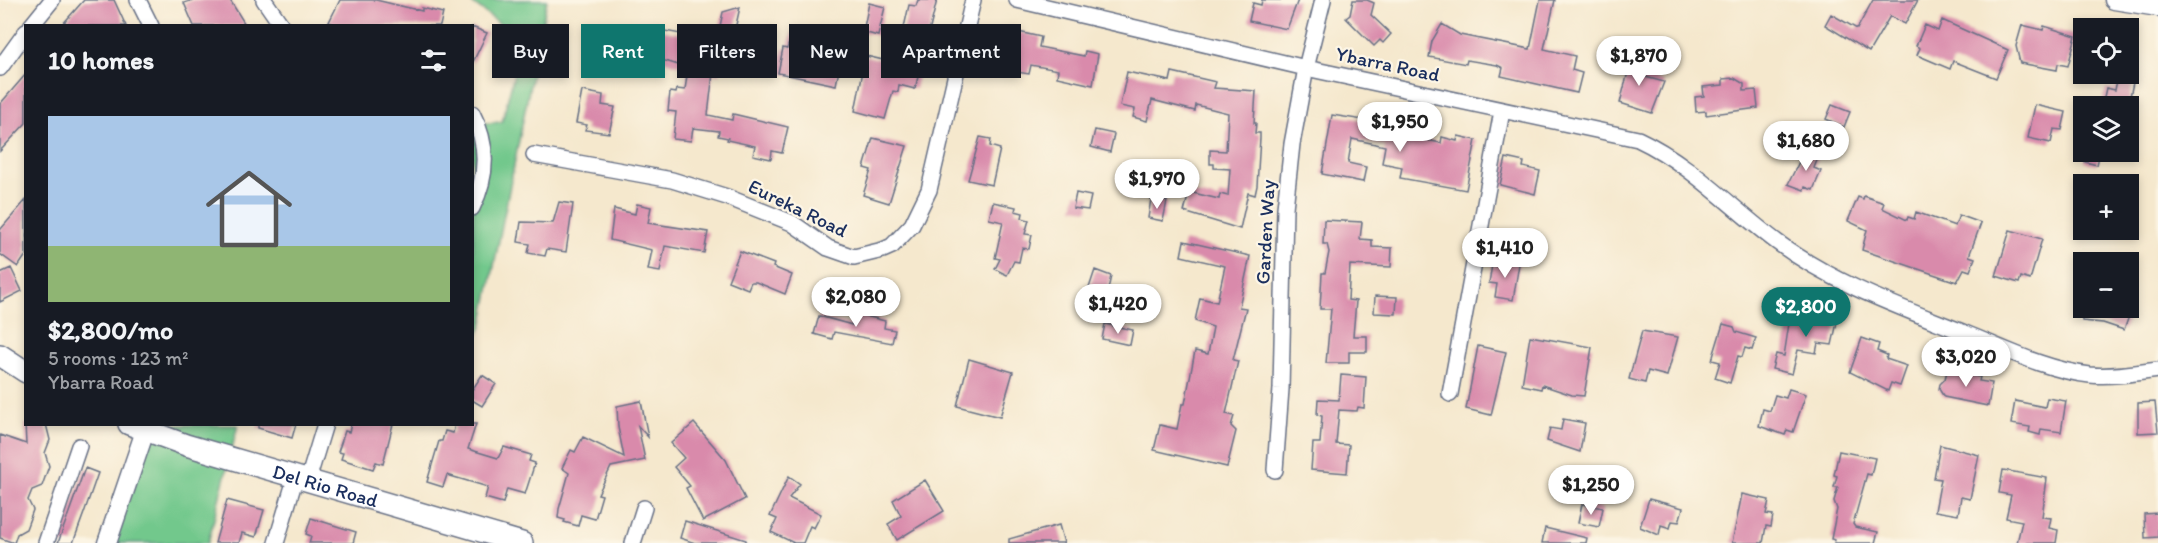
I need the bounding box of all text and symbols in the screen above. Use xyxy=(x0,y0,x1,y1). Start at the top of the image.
map controls xyxy=(2073,18,2139,318)
button: locate xyxy=(2073,18,2139,84)
chip: Buy xyxy=(492,24,569,78)
chip: Rent xyxy=(581,24,665,78)
chip: Filters xyxy=(677,24,777,78)
chip: New xyxy=(789,24,869,78)
chip: Apartment xyxy=(881,24,1021,78)
pin: $1,870 xyxy=(1590,36,1688,87)
street label: Ybarra Road xyxy=(1334,41,1442,87)
text: $1,870 xyxy=(1610,43,1668,67)
text: 10 homes xyxy=(48,44,154,76)
icon: filters xyxy=(417,44,450,77)
button: layers xyxy=(2073,96,2139,162)
pin: $1,950 xyxy=(1351,102,1449,153)
text: $1,950 xyxy=(1371,109,1429,133)
pin: $1,680 xyxy=(1757,121,1855,172)
text: $1,680 xyxy=(1777,128,1835,152)
icon: home xyxy=(195,155,303,263)
pin: $1,970 xyxy=(1108,159,1206,210)
text: $1,970 xyxy=(1129,166,1185,190)
street label: Eureka Road xyxy=(744,174,852,242)
button: + xyxy=(2073,174,2139,240)
street label: Garden Way xyxy=(1250,178,1280,285)
pin: $1,410 xyxy=(1456,228,1554,279)
text: $1,410 xyxy=(1476,235,1534,259)
button: − xyxy=(2073,252,2139,318)
pin: $2,080 xyxy=(807,277,905,328)
text: $2,080 xyxy=(826,284,887,308)
pin: $1,420 xyxy=(1069,284,1167,335)
pin: $2,800 xyxy=(1757,287,1855,338)
text: $1,420 xyxy=(1088,291,1148,315)
text: $2,800 xyxy=(1776,294,1837,318)
text: $2,800/mo xyxy=(48,314,173,346)
pin: $3,020 xyxy=(1917,337,2015,388)
text: $3,020 xyxy=(1936,344,1996,368)
text: 5 rooms · 123 m² xyxy=(48,346,189,370)
text: Ybarra Road xyxy=(48,370,154,394)
street label: Del Rio Road xyxy=(270,459,381,512)
pin: $1,250 xyxy=(1542,465,1640,516)
text: $1,250 xyxy=(1562,472,1620,496)

